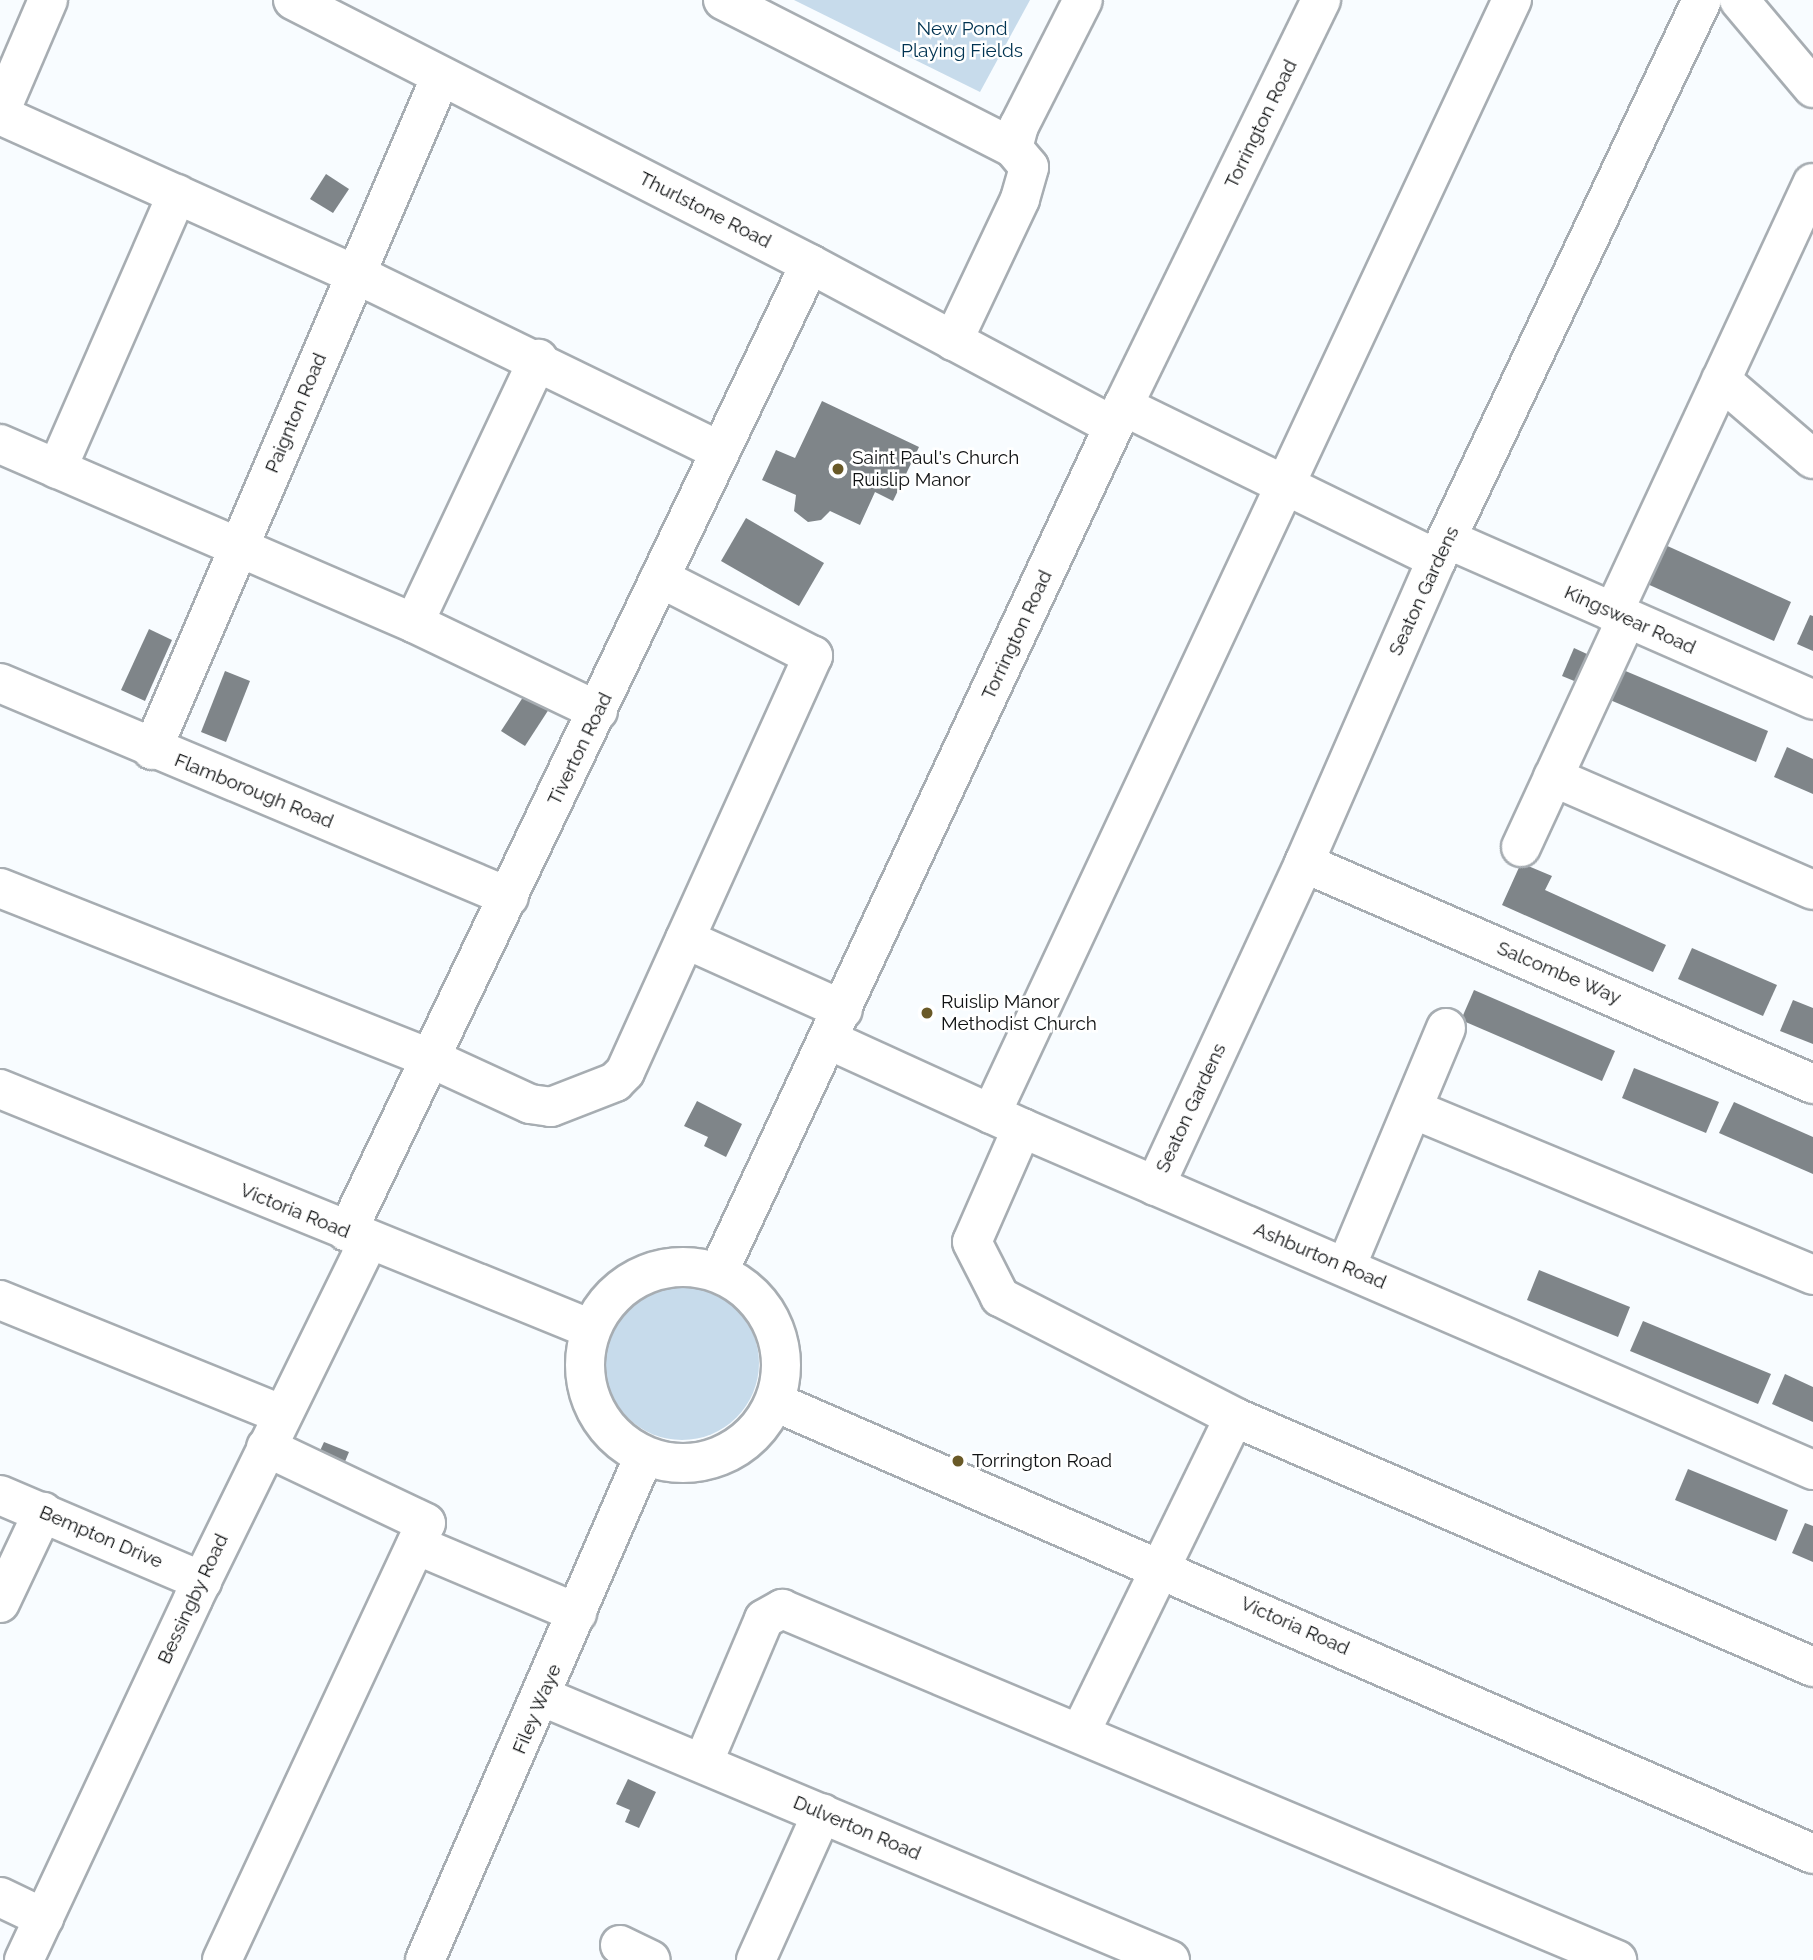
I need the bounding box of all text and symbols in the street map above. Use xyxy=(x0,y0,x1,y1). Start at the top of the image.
park label: New Pond Playing Fields xyxy=(901,18,1023,62)
street label: Torrington Road xyxy=(1220,56,1302,192)
street label: Thurlstone Road xyxy=(635,167,775,253)
street label: Paignton Road xyxy=(261,350,331,476)
place label: Saint Paul's Church Ruislip Manor xyxy=(852,447,1019,491)
marker: Saint Paul's Church Ruislip Manor xyxy=(830,461,846,477)
street label: Seaton Gardens xyxy=(1384,523,1464,659)
street label: Torrington Road xyxy=(977,567,1057,703)
street label: Kingswear Road xyxy=(1561,581,1699,659)
street label: Tiverton Road xyxy=(543,689,617,809)
street label: Flamborough Road xyxy=(171,749,337,833)
street label: Salcombe Way xyxy=(1493,937,1625,1009)
place label: Ruislip Manor Methodist Church xyxy=(941,991,1097,1035)
marker: Ruislip Manor Methodist Church xyxy=(919,1005,935,1021)
street label: Seaton Gardens xyxy=(1151,1040,1231,1176)
street label: Victoria Road xyxy=(237,1179,353,1243)
street label: Ashburton Road xyxy=(1250,1218,1390,1294)
place label: Torrington Road xyxy=(972,1450,1112,1472)
marker: Torrington Road xyxy=(950,1453,966,1469)
street label: Bempton Drive xyxy=(36,1501,166,1573)
street label: Bessingby Road xyxy=(153,1530,233,1668)
street label: Victoria Road xyxy=(1237,1592,1353,1660)
street label: Filey Waye xyxy=(508,1660,566,1758)
street label: Dulverton Road xyxy=(790,1791,924,1865)

